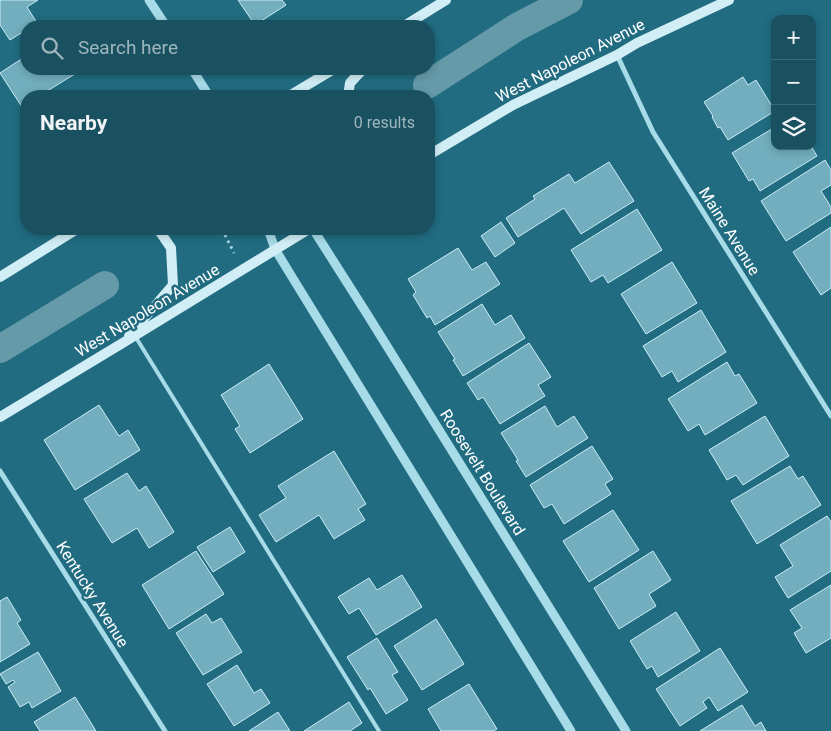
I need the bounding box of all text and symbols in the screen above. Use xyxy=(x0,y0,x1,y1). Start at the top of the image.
street label: West Napoleon Avenue xyxy=(493,15,648,106)
map controls xyxy=(771,15,816,150)
button: + xyxy=(771,15,816,60)
search box xyxy=(20,20,435,75)
icon: search xyxy=(38,34,66,62)
text: Search here xyxy=(78,36,178,59)
button: − xyxy=(771,60,816,105)
button: layers xyxy=(771,105,816,150)
text: Nearby xyxy=(40,111,107,135)
text: 0 results xyxy=(354,113,415,132)
street label: Maine Avenue xyxy=(695,184,764,279)
street label: West Napoleon Avenue xyxy=(72,260,223,361)
street label: Roosevelt Boulevard xyxy=(436,406,529,539)
street label: Kentucky Avenue xyxy=(52,538,133,651)

